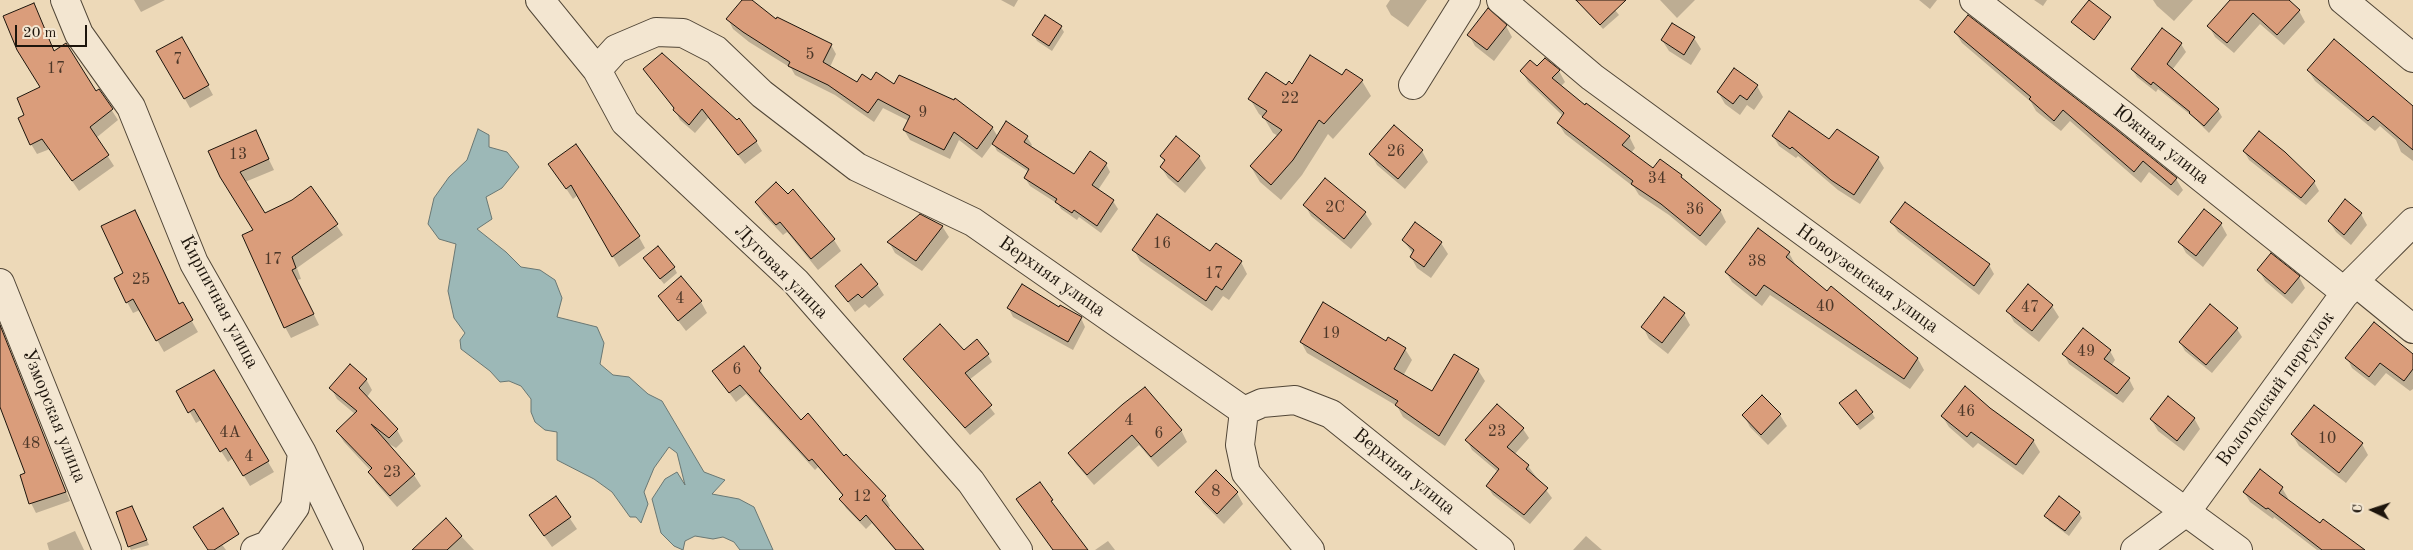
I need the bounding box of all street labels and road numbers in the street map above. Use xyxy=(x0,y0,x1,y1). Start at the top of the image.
street label: Южная улица xyxy=(2108,100,2214,190)
street label: Луговая улица xyxy=(729,220,833,324)
street label: Новоузенская улица xyxy=(1791,220,1943,338)
street label: Кирпичная улица xyxy=(174,231,264,373)
street label: Верхняя улица xyxy=(994,232,1110,322)
street label: Вологодский переулок xyxy=(2212,307,2340,471)
street label: Узморская улица xyxy=(17,346,91,486)
street label: Верхняя улица xyxy=(1348,424,1460,520)

